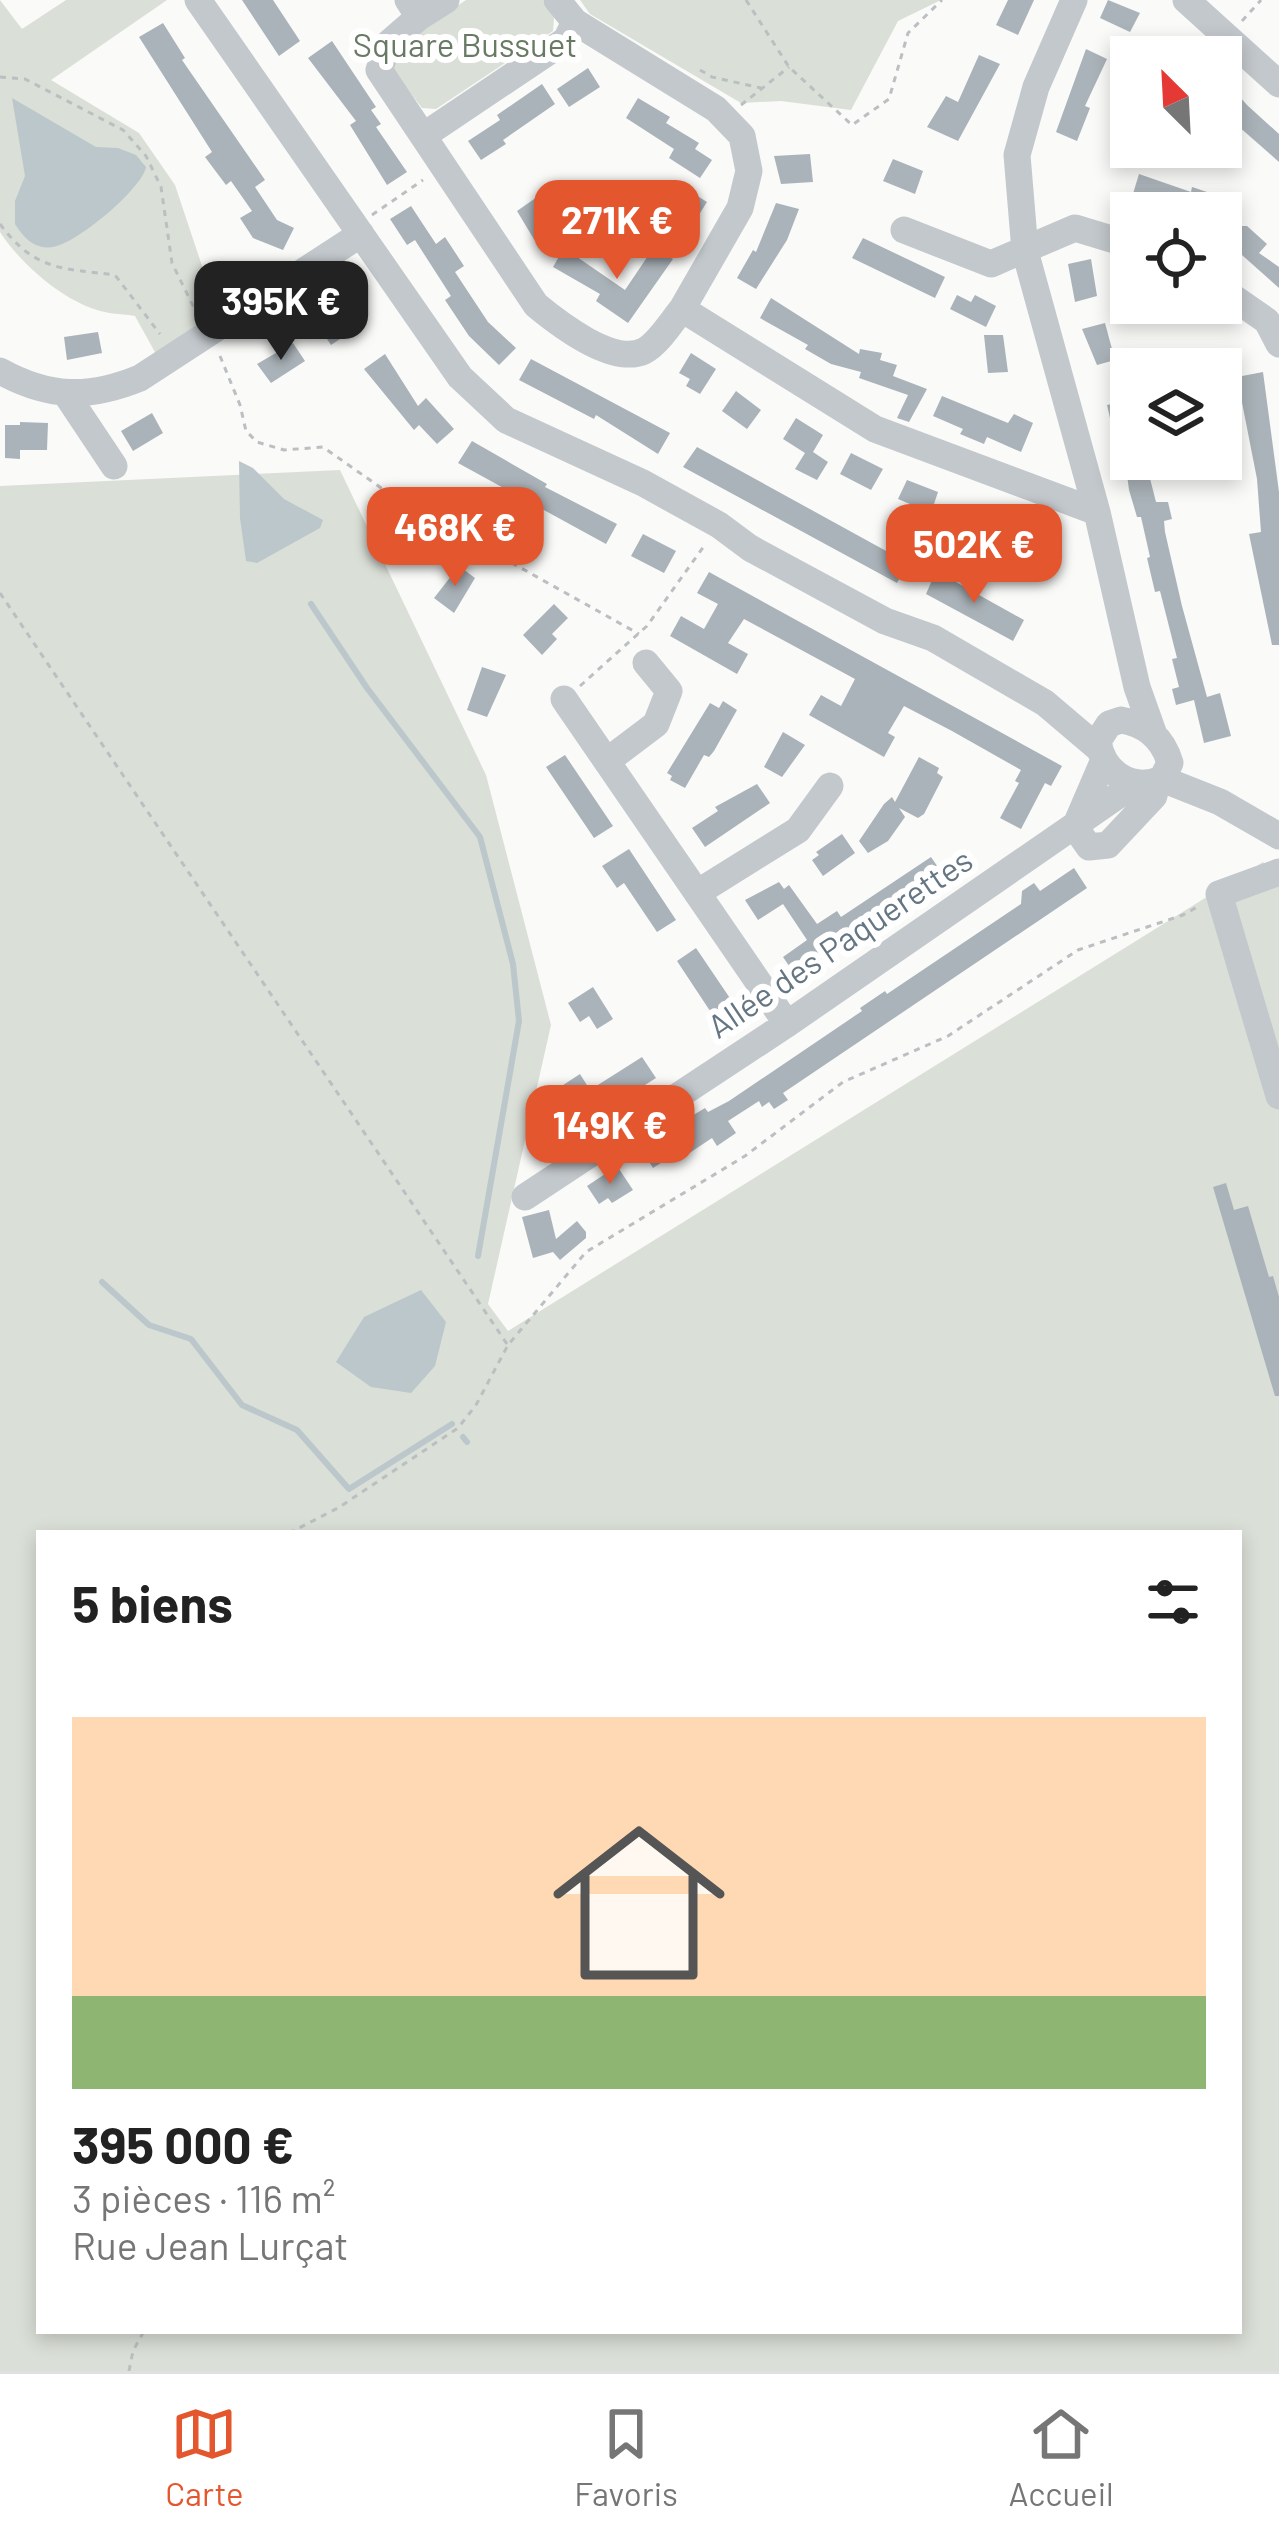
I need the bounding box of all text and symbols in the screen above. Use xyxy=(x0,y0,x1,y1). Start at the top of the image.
park label: Square Bussuet xyxy=(353,24,577,64)
north arrow xyxy=(1110,36,1242,168)
map controls xyxy=(1110,36,1242,480)
pin: 271K € xyxy=(519,180,715,282)
button: locate xyxy=(1110,192,1242,324)
text: 271K € xyxy=(561,195,673,242)
pin: 395K € xyxy=(183,261,379,363)
text: 395K € xyxy=(221,276,341,323)
button: layers xyxy=(1110,348,1242,480)
pin: 468K € xyxy=(357,487,553,589)
text: 468K € xyxy=(394,502,516,549)
pin: 502K € xyxy=(876,504,1072,606)
text: 502K € xyxy=(913,519,1035,566)
street label: Allée des Paquerettes xyxy=(700,839,979,1046)
pin: 149K € xyxy=(512,1085,708,1187)
text: 149K € xyxy=(552,1100,668,1147)
icon: filters xyxy=(1140,1569,1206,1635)
text: 5 biens xyxy=(72,1572,233,1633)
icon: home xyxy=(531,1795,747,2011)
text: 395 000 € xyxy=(72,2113,294,2174)
text: 3 pièces · 116 m² xyxy=(72,2174,336,2221)
text: Rue Jean Lurçat xyxy=(72,2221,349,2268)
tab: Carte xyxy=(165,2401,244,2513)
tab: Favoris xyxy=(574,2401,678,2513)
tab: Accueil xyxy=(1009,2401,1114,2513)

